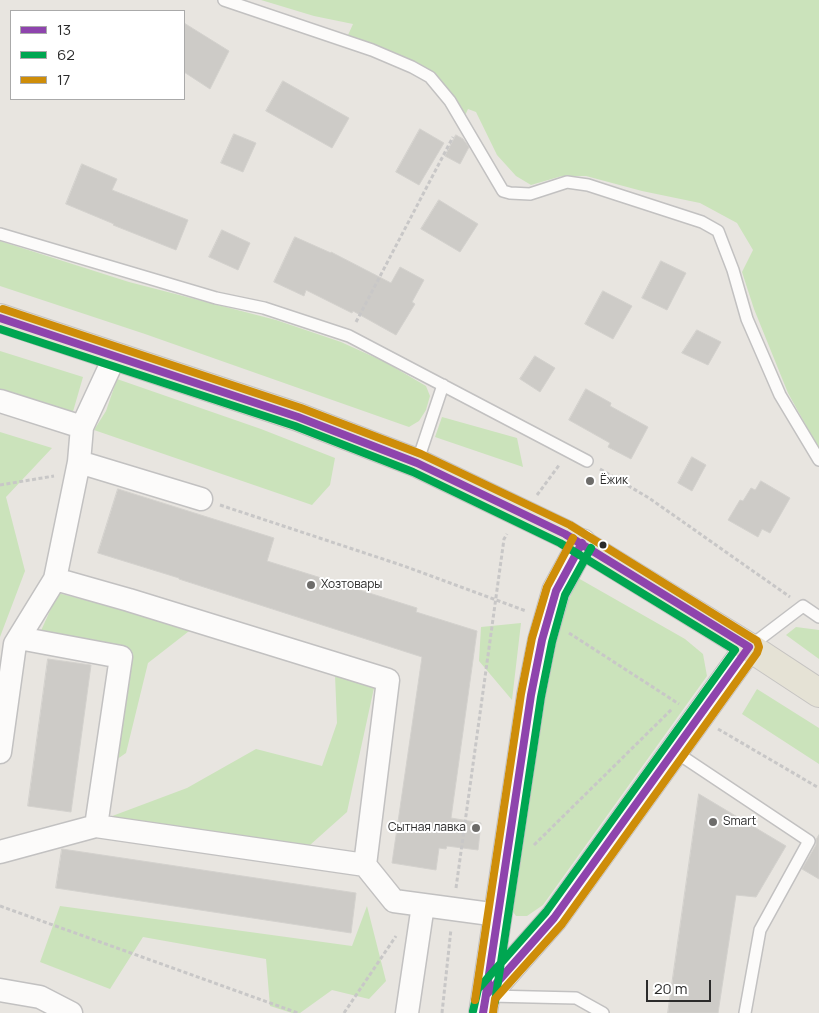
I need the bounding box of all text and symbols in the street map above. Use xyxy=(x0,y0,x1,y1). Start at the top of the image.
legend xyxy=(10,10,185,100)
text: 13 xyxy=(57,19,71,40)
text: 62 xyxy=(57,44,75,65)
text: 17 xyxy=(57,69,70,90)
place label: Ёжик xyxy=(600,474,628,488)
marker: Ёжик xyxy=(584,475,596,487)
unlabelled marker xyxy=(598,540,608,550)
place label: Хозтовары xyxy=(321,578,382,592)
marker: Хозтовары xyxy=(305,579,317,591)
place label: Smart xyxy=(723,815,756,829)
marker: Smart xyxy=(707,816,719,828)
place label: Сытная лавка xyxy=(388,821,466,835)
marker: Сытная лавка xyxy=(470,822,482,834)
scale bar xyxy=(649,970,714,1002)
text: 20 m xyxy=(654,978,687,999)

